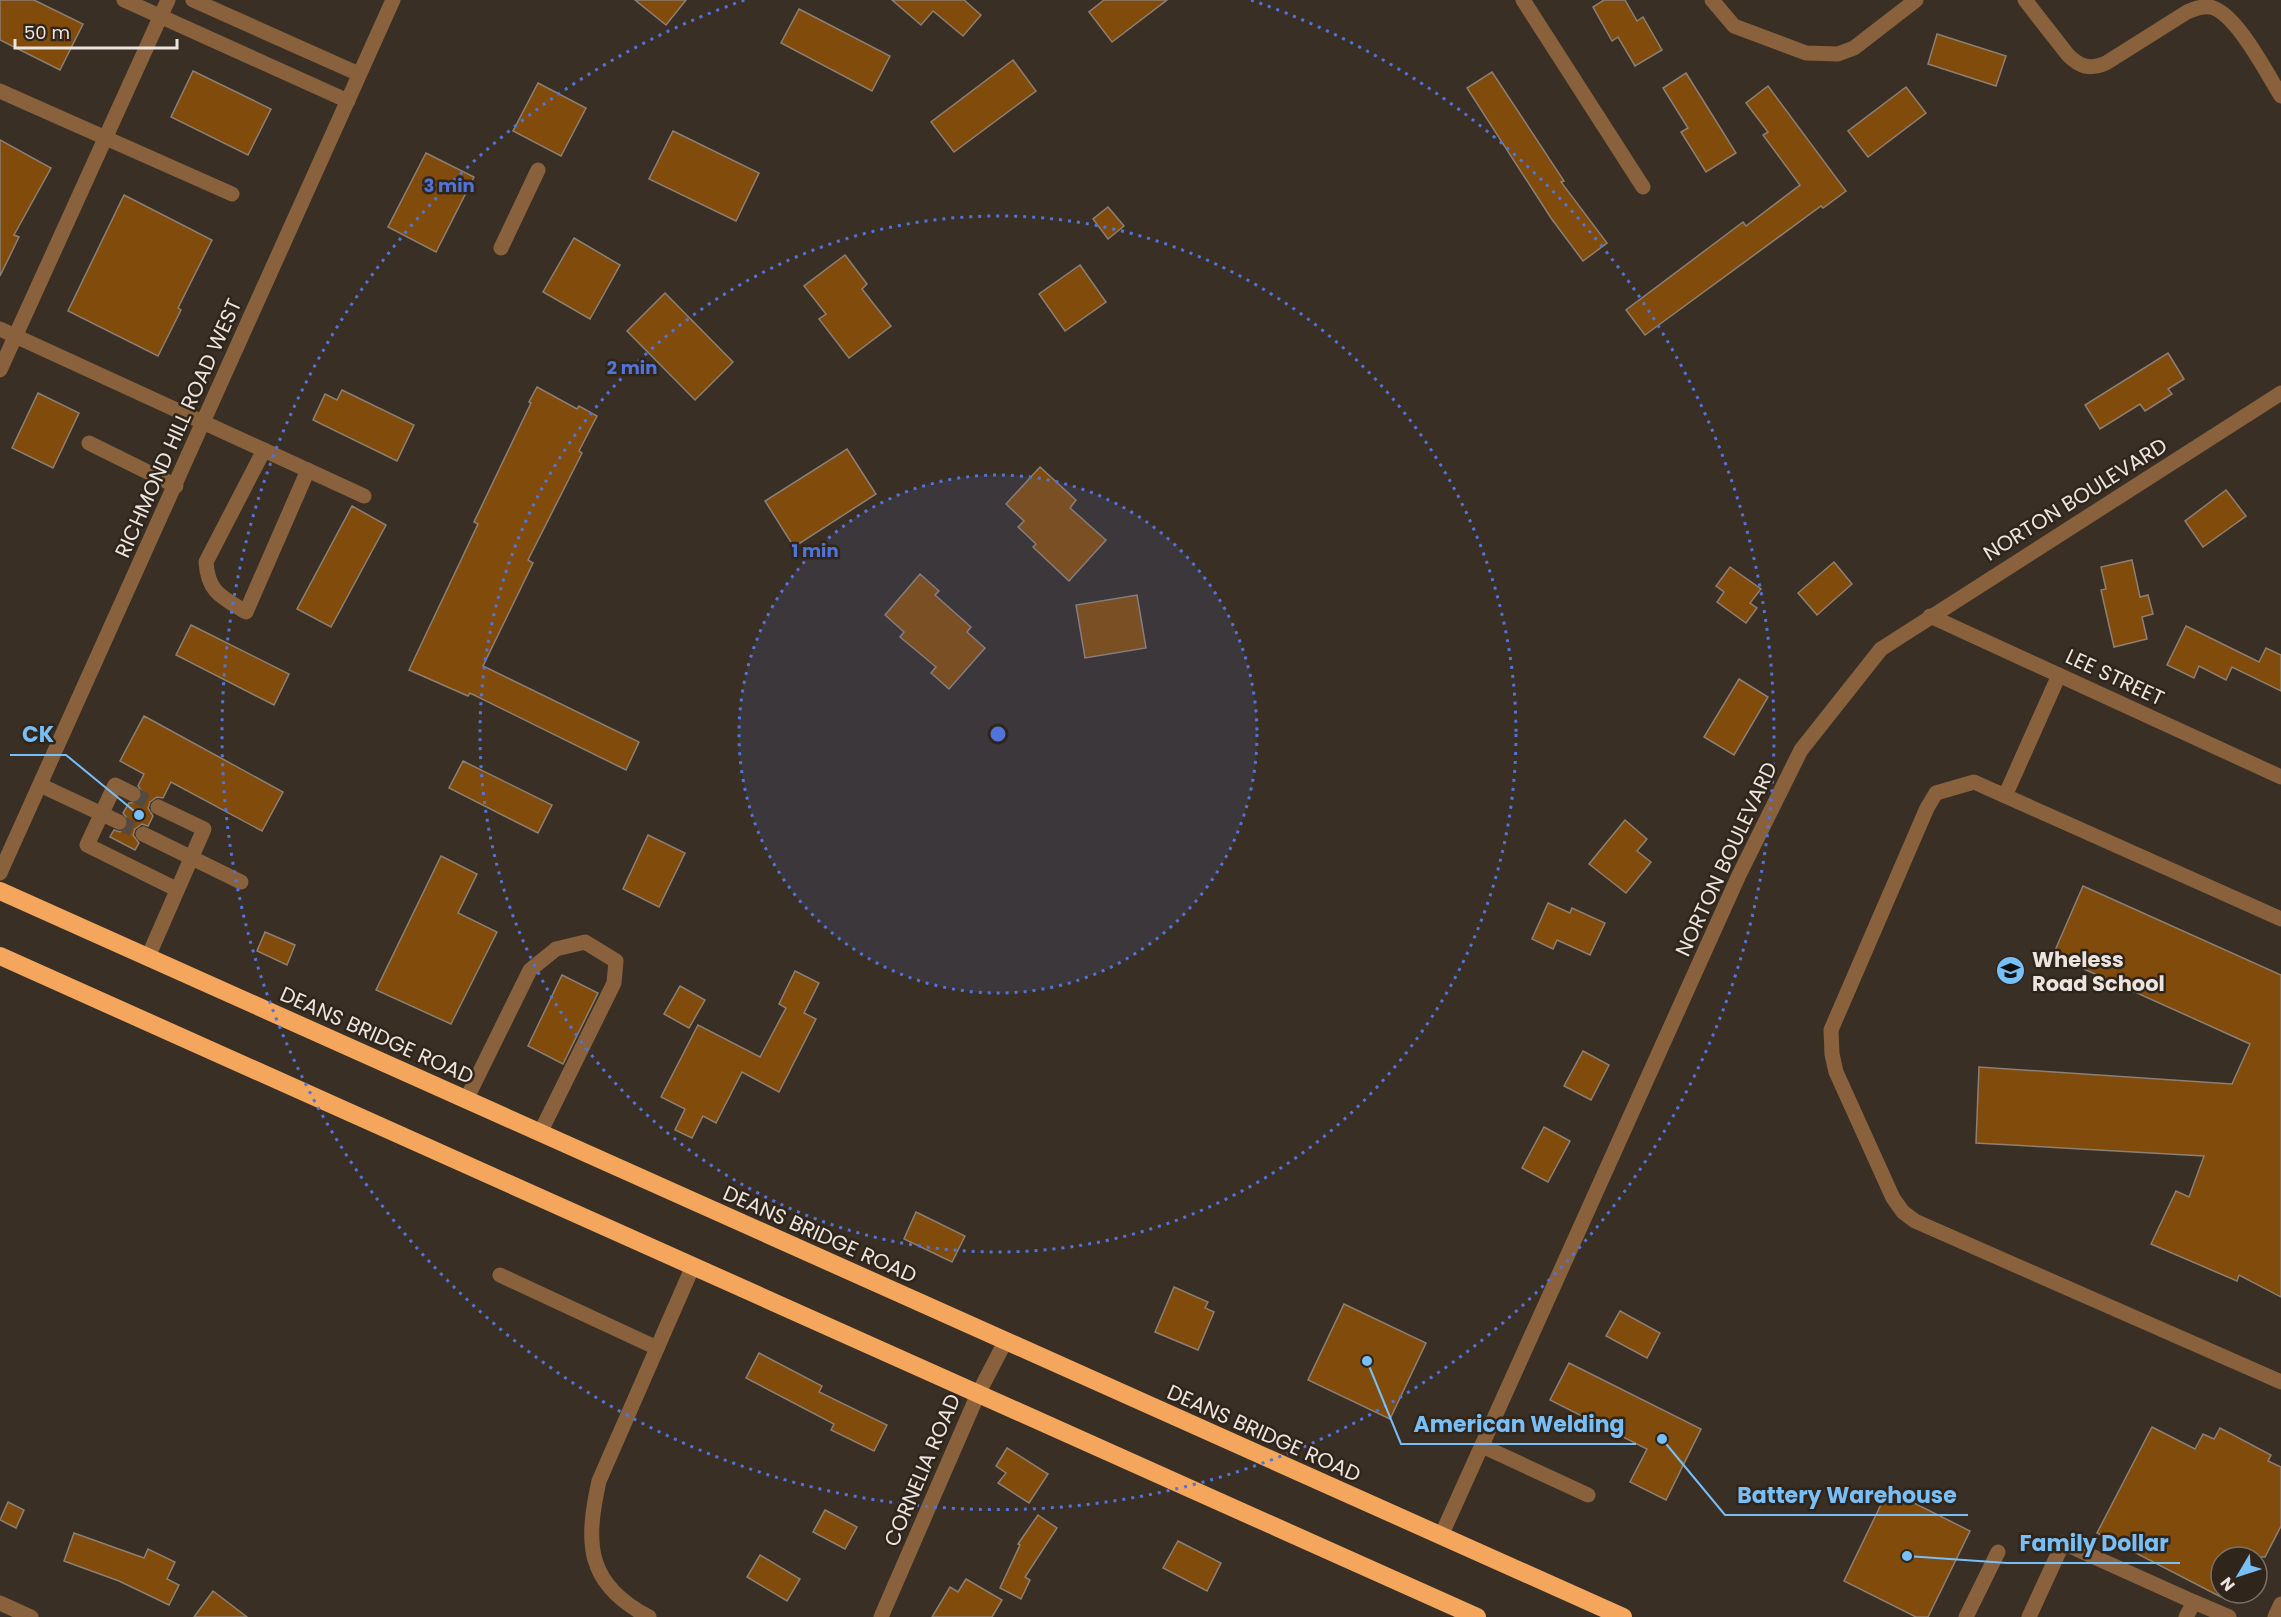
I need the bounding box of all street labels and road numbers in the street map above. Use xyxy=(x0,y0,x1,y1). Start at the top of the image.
street label: RICHMOND HILL ROAD WEST xyxy=(108,294,248,562)
street label: NORTON BOULEVARD xyxy=(1978,431,2172,567)
street label: LEE STREET xyxy=(2061,642,2169,712)
street label: NORTON BOULEVARD xyxy=(1668,757,1784,961)
street label: DEANS BRIDGE ROAD xyxy=(276,979,478,1091)
street label: DEANS BRIDGE ROAD xyxy=(719,1178,921,1290)
street label: DEANS BRIDGE ROAD xyxy=(1163,1377,1365,1489)
street label: CORNELIA ROAD xyxy=(877,1389,967,1551)

